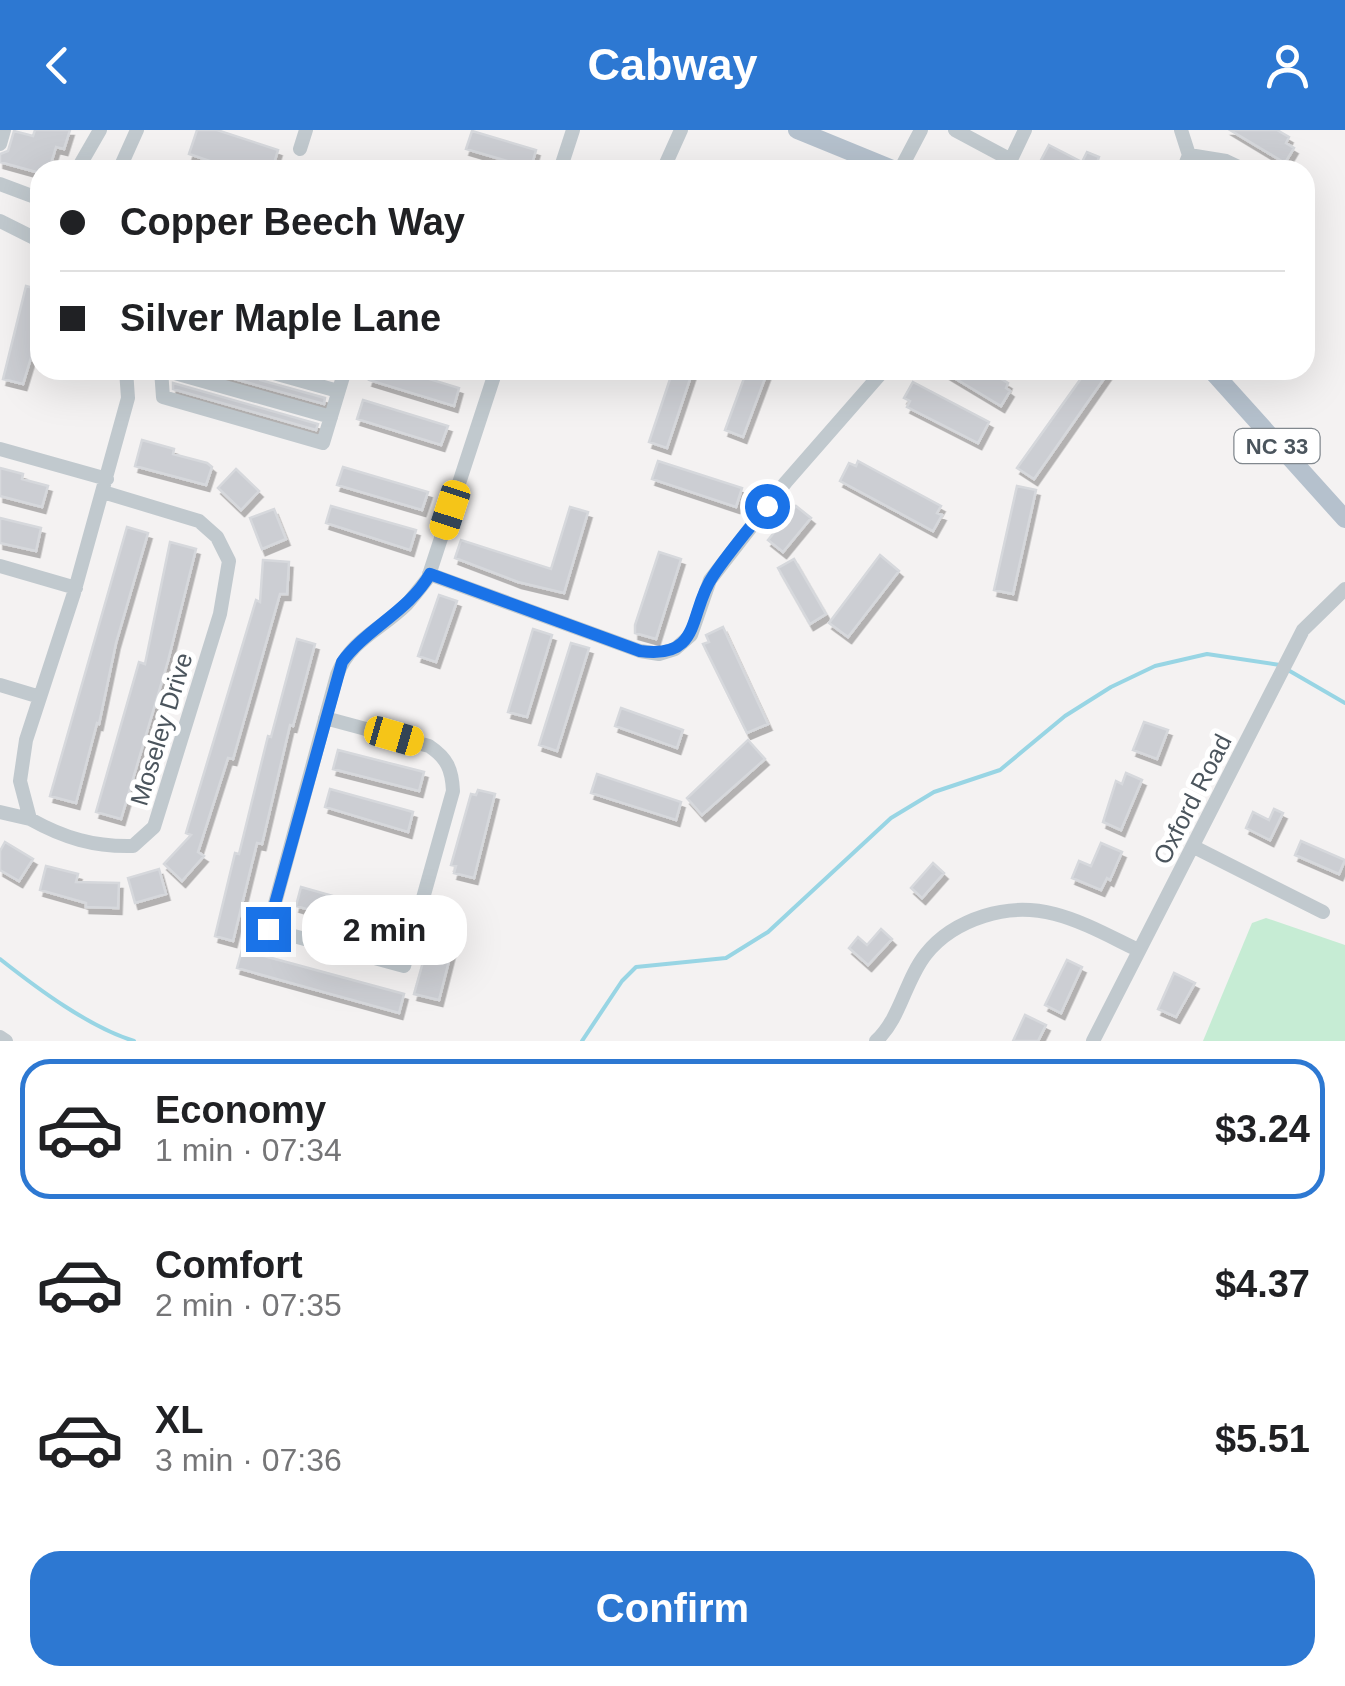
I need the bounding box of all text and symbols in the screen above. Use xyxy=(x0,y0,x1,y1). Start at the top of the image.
icon: back xyxy=(30,38,85,93)
icon: person xyxy=(1260,38,1315,93)
text: Cabway xyxy=(587,39,758,90)
text: Copper Beech Way xyxy=(120,201,465,243)
text: Silver Maple Lane xyxy=(120,297,441,339)
road number: NC 33 xyxy=(1234,429,1320,463)
car xyxy=(426,477,474,543)
route start xyxy=(745,484,790,529)
street label: Moseley Drive xyxy=(124,649,198,809)
car xyxy=(361,713,427,759)
street label: Oxford Road xyxy=(1147,729,1237,869)
callout: 2 min xyxy=(303,894,468,964)
route end xyxy=(246,907,291,952)
text: 2 min xyxy=(343,912,426,948)
icon: car xyxy=(35,1084,125,1174)
text: Economy xyxy=(155,1089,326,1131)
text: $3.24 xyxy=(1215,1108,1310,1150)
text: 1 min · 07:34 xyxy=(155,1132,342,1168)
icon: car xyxy=(35,1239,125,1329)
text: Comfort xyxy=(155,1244,303,1286)
text: $4.37 xyxy=(1215,1263,1310,1305)
text: 2 min · 07:35 xyxy=(155,1287,342,1323)
icon: car xyxy=(35,1394,125,1484)
text: XL xyxy=(155,1399,204,1441)
text: $5.51 xyxy=(1215,1418,1310,1460)
text: 3 min · 07:36 xyxy=(155,1442,342,1478)
button: Confirm xyxy=(30,1551,1315,1666)

